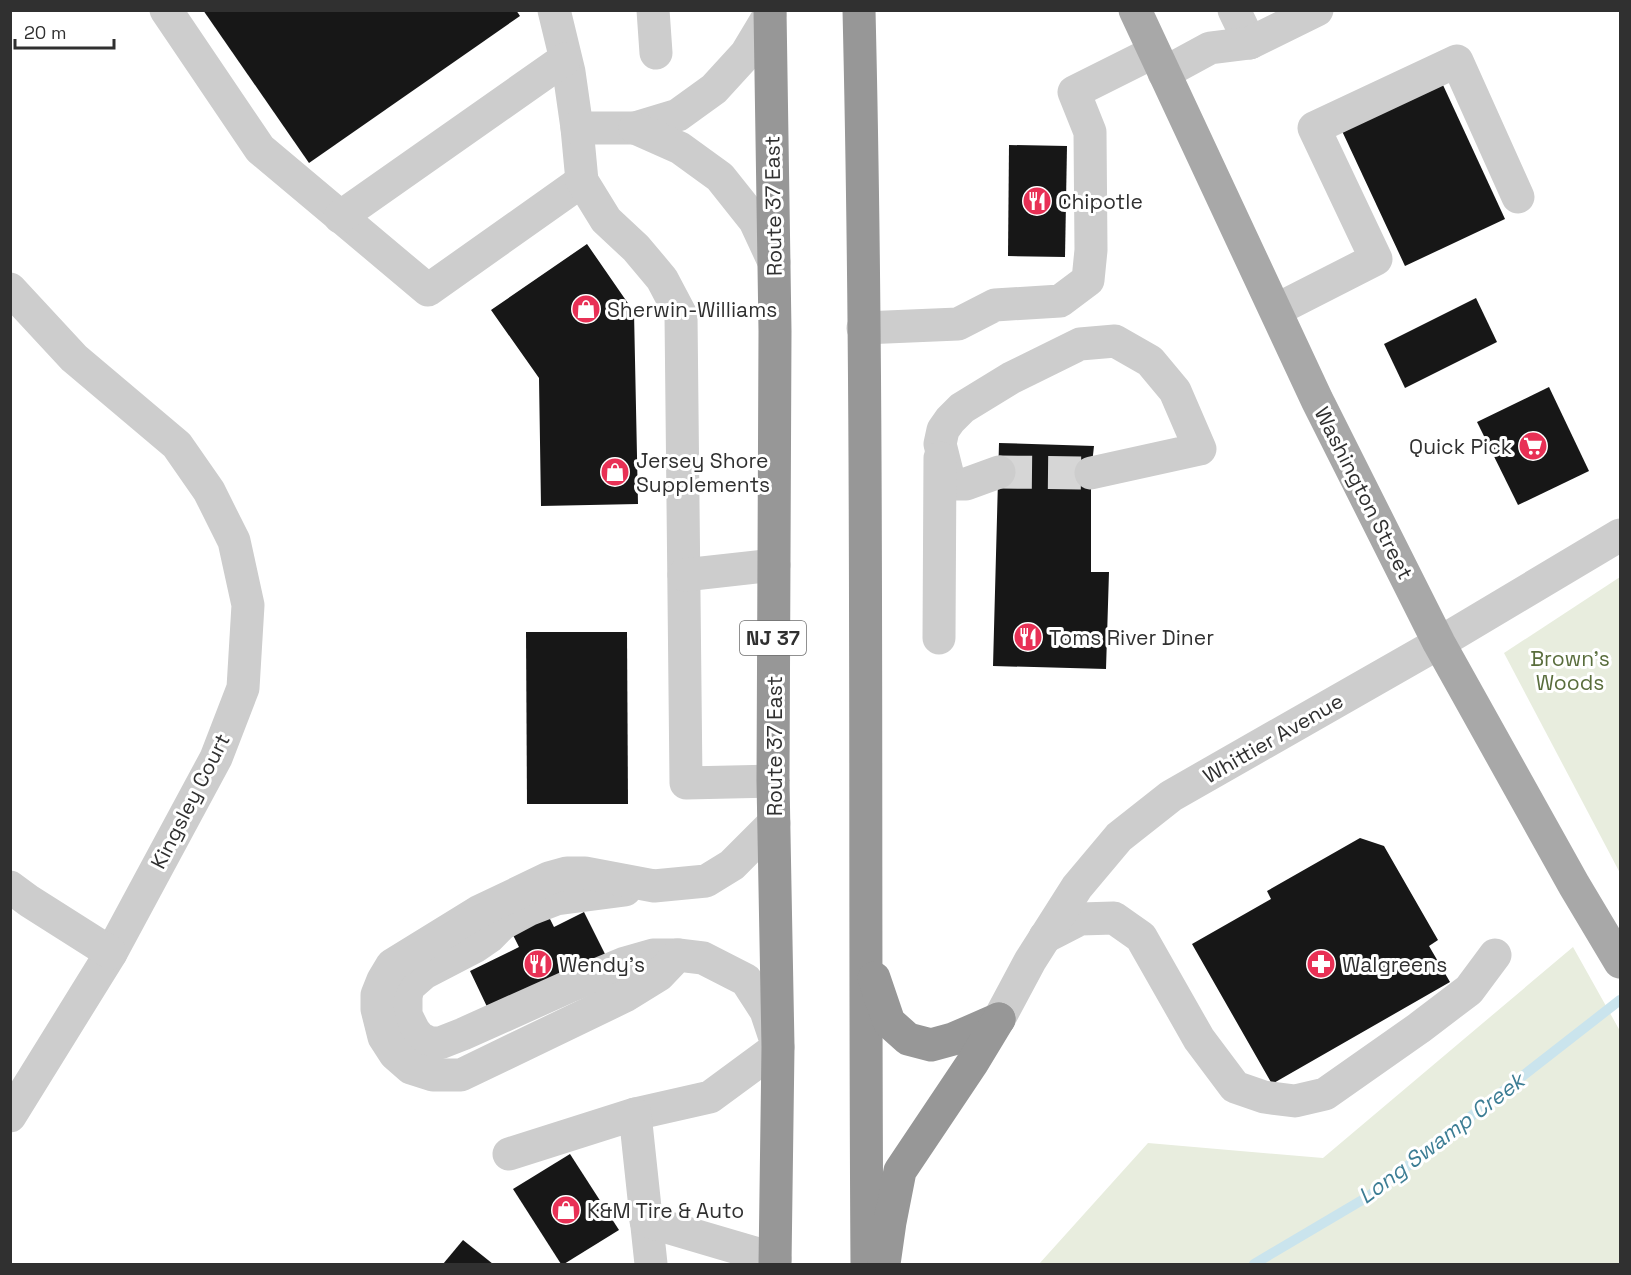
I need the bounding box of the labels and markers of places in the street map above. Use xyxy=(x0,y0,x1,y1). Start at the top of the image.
restaurant icon: Chipotle xyxy=(1021,185,1053,217)
place label: Chipotle xyxy=(1058,188,1143,215)
shop icon: Sherwin-Williams xyxy=(570,293,602,325)
place label: Sherwin-Williams xyxy=(607,296,777,323)
supermarket icon: Quick Pick xyxy=(1517,430,1549,462)
place label: Quick Pick xyxy=(1409,433,1512,460)
place label: Jersey Shore Supplements xyxy=(636,447,770,498)
shop icon: Jersey Shore Supplements xyxy=(599,456,631,488)
restaurant icon: Toms River Diner xyxy=(1012,621,1044,653)
place label: Toms River Diner xyxy=(1049,624,1214,651)
restaurant icon: Wendy's xyxy=(522,948,554,980)
pharmacy icon: Walgreens xyxy=(1305,948,1337,980)
place label: Wendy's xyxy=(559,951,645,978)
place label: Walgreens xyxy=(1342,951,1447,978)
shop icon: K&M Tire & Auto xyxy=(550,1194,582,1226)
place label: K&M Tire & Auto xyxy=(587,1197,744,1224)

